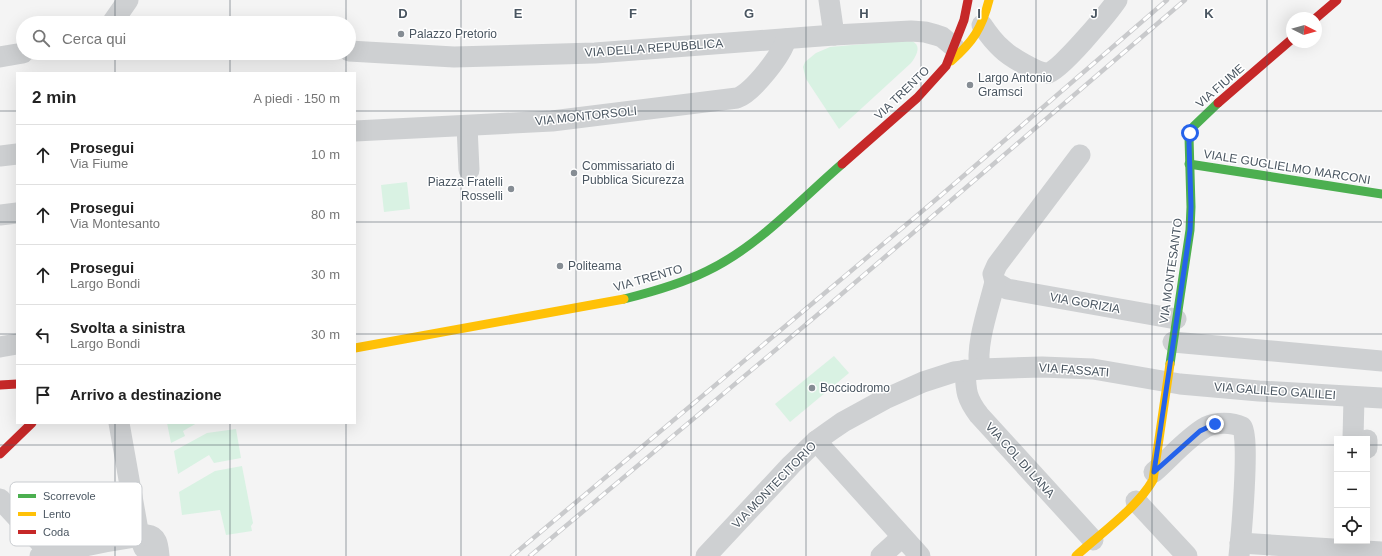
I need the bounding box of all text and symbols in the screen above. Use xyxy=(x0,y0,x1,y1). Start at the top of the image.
text: D xyxy=(398,6,408,21)
text: E xyxy=(514,6,523,21)
text: F xyxy=(629,6,637,21)
text: G xyxy=(744,6,754,21)
text: H xyxy=(859,6,869,21)
text: I xyxy=(977,6,981,21)
text: J xyxy=(1090,6,1098,21)
text: K xyxy=(1204,6,1214,21)
north arrow xyxy=(1286,12,1322,48)
search box xyxy=(16,16,356,60)
icon: search xyxy=(30,27,52,49)
place label: Palazzo Pretorio xyxy=(409,27,497,41)
marker: Palazzo Pretorio xyxy=(396,29,406,39)
text: Cerca qui xyxy=(62,30,126,47)
street label: VIA DELLA REPUBBLICA xyxy=(584,36,724,60)
street label: VIA FIUME xyxy=(1193,61,1247,111)
street label: VIA TRENTO xyxy=(872,63,932,123)
place label: Largo Antonio Gramsci xyxy=(978,71,1052,99)
marker: Largo Antonio Gramsci xyxy=(965,80,975,90)
text: 2 min xyxy=(32,88,76,107)
text: A piedi · 150 m xyxy=(253,91,340,106)
street label: VIA MONTORSOLI xyxy=(534,104,638,128)
route start xyxy=(1181,124,1199,142)
text: Prosegui xyxy=(70,139,134,156)
icon: ahead xyxy=(32,144,54,166)
text: 10 m xyxy=(311,147,340,162)
street label: VIALE GUGLIELMO MARCONI xyxy=(1203,147,1371,187)
text: Via Fiume xyxy=(70,156,128,171)
place label: Commissariato di Pubblica Sicurezza xyxy=(582,159,684,187)
marker: Commissariato di Pubblica Sicurezza xyxy=(569,168,579,178)
place label: Piazza Fratelli Rosselli xyxy=(428,175,503,203)
marker: Piazza Fratelli Rosselli xyxy=(506,184,516,194)
text: Prosegui xyxy=(70,199,134,216)
icon: ahead xyxy=(32,204,54,226)
text: 80 m xyxy=(311,207,340,222)
text: Via Montesanto xyxy=(70,216,160,231)
street label: VIA MONTESANTO xyxy=(1157,217,1185,325)
text: Prosegui xyxy=(70,259,134,276)
place label: Politeama xyxy=(568,259,622,273)
marker: Politeama xyxy=(555,261,565,271)
street label: VIA TRENTO xyxy=(612,261,684,295)
icon: ahead xyxy=(32,264,54,286)
text: 30 m xyxy=(311,267,340,282)
text: Largo Bondi xyxy=(70,276,140,291)
street label: VIA GORIZIA xyxy=(1049,290,1121,316)
text: Svolta a sinistra xyxy=(70,319,185,336)
icon: left xyxy=(32,324,54,346)
text: 30 m xyxy=(311,327,340,342)
text: Largo Bondi xyxy=(70,336,140,351)
street label: VIA FASSATI xyxy=(1038,361,1110,379)
street label: VIA GALILEO GALILEI xyxy=(1214,380,1336,402)
place label: Bocciodromo xyxy=(820,381,890,395)
marker: Bocciodromo xyxy=(807,383,817,393)
icon: arrive xyxy=(32,384,54,406)
text: Arrivo a destinazione xyxy=(70,386,222,403)
route end xyxy=(1206,415,1224,433)
street label: VIA COL DI LANA xyxy=(983,420,1057,500)
map controls xyxy=(1334,436,1370,544)
button: + xyxy=(1334,436,1370,472)
street label: VIA MONTECITORIO xyxy=(729,439,819,531)
button: − xyxy=(1334,472,1370,508)
legend xyxy=(10,482,142,546)
text: Scorrevole xyxy=(43,490,96,502)
text: Lento xyxy=(43,508,71,520)
button: locate xyxy=(1334,508,1370,544)
text: Coda xyxy=(43,526,70,538)

